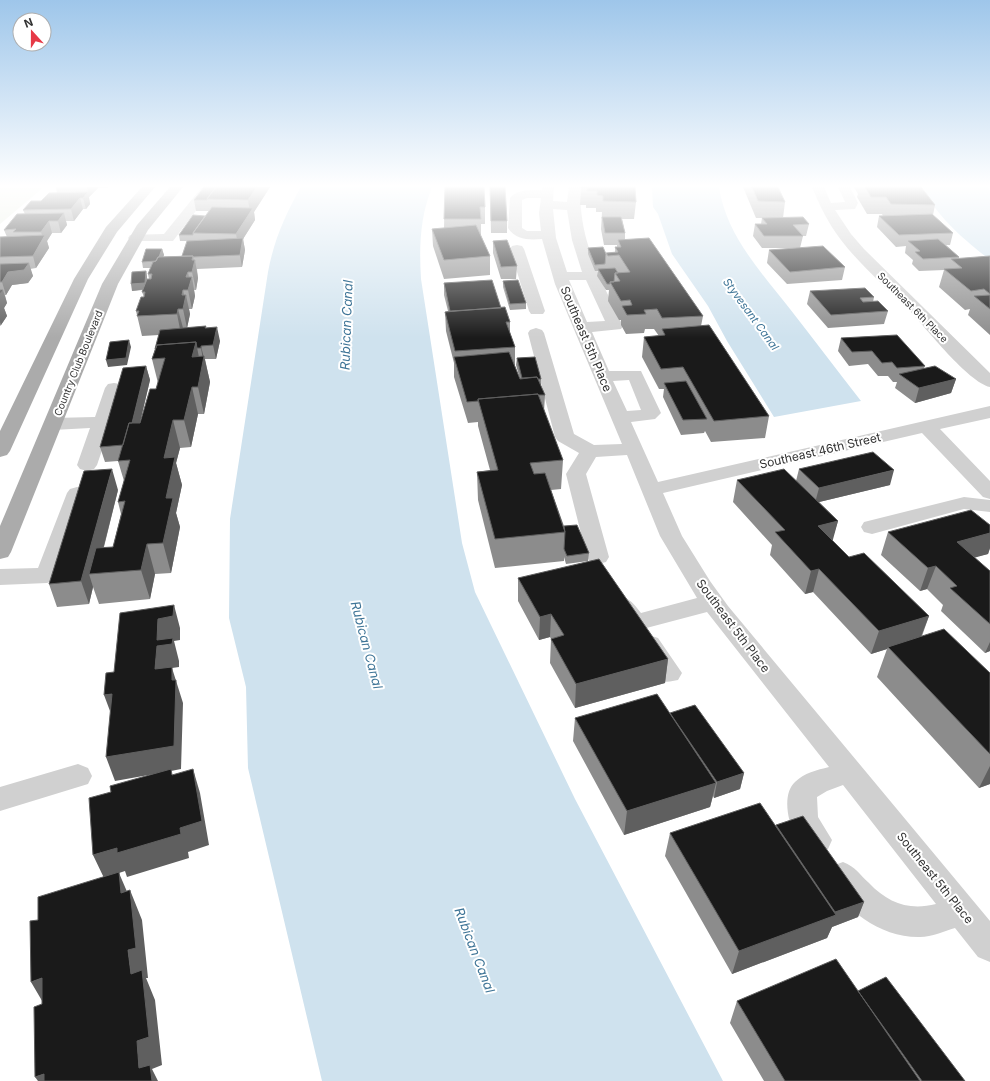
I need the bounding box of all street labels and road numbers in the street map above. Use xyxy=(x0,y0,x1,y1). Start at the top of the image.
street label: Southeast 6th Place xyxy=(875,269,951,345)
street label: Southeast 5th Place xyxy=(557,284,616,394)
street label: Country Club Boulevard xyxy=(51,308,105,418)
street label: Southeast 46th Street xyxy=(758,429,882,472)
street label: Southeast 5th Place xyxy=(693,576,773,675)
street label: Southeast 5th Place xyxy=(894,829,977,926)

